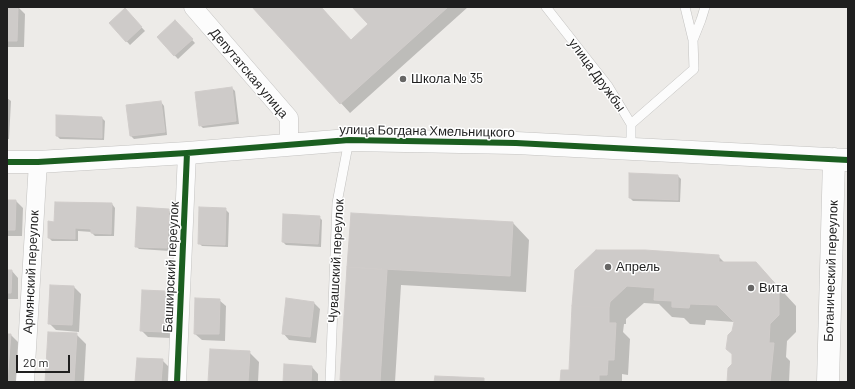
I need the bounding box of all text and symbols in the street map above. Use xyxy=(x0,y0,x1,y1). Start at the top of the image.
street label: Депутатская улица xyxy=(207,25,291,121)
street label: улица Дружбы xyxy=(565,35,629,115)
place label: Школа № 35 xyxy=(411,71,483,87)
marker: Школа № 35 xyxy=(398,74,408,84)
street label: улица Богдана Хмельницкого xyxy=(339,122,515,140)
street label: Чувашский переулок xyxy=(325,199,347,323)
street label: Ботанический переулок xyxy=(821,200,841,342)
street label: Башкирский переулок xyxy=(160,201,182,333)
street label: Армянский переулок xyxy=(20,210,42,334)
place label: Апрель xyxy=(616,259,660,275)
marker: Апрель xyxy=(603,262,613,272)
place label: Вита xyxy=(759,280,788,296)
marker: Вита xyxy=(746,283,756,293)
scale bar xyxy=(18,347,72,373)
text: 20 m xyxy=(23,355,49,369)

